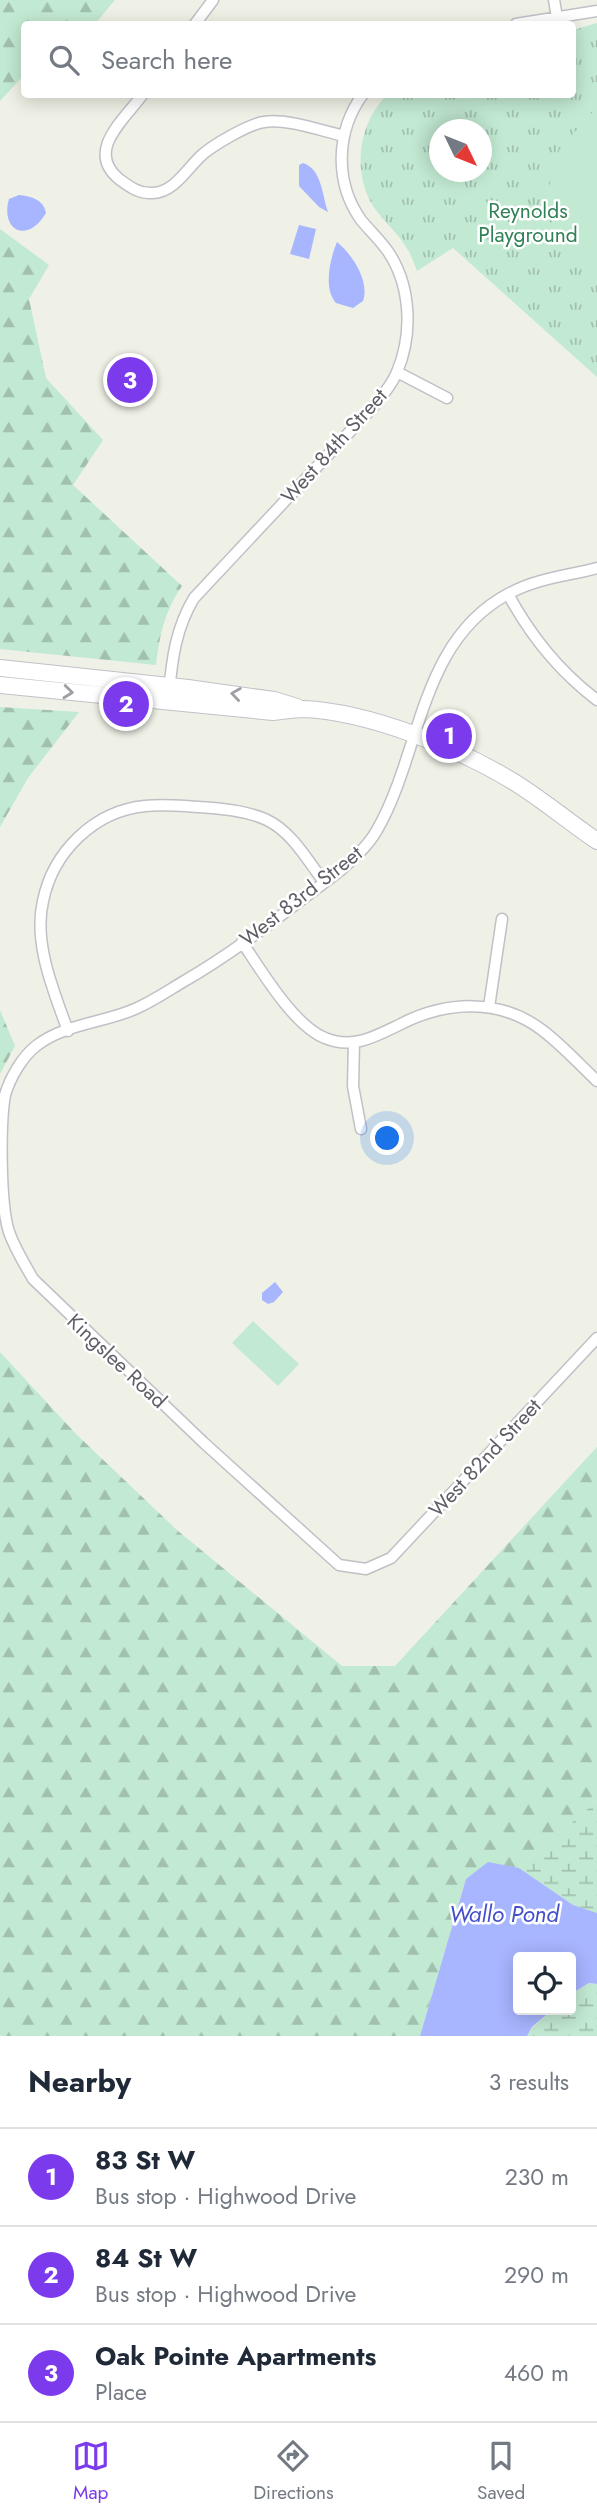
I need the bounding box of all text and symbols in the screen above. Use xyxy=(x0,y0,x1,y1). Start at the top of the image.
search box xyxy=(21,21,576,98)
icon: search xyxy=(45,41,83,79)
text: Search here xyxy=(101,41,233,79)
north arrow xyxy=(429,119,492,182)
park label: Reynolds Playground xyxy=(478,196,578,250)
pin: 3 xyxy=(107,354,153,406)
street label: West 84th Street xyxy=(274,382,394,510)
pin: 2 xyxy=(103,678,149,730)
one-way arrow xyxy=(62,685,74,700)
one-way arrow xyxy=(230,687,242,702)
pin: 1 xyxy=(426,710,472,762)
street label: West 83rd Street xyxy=(233,839,369,953)
your location xyxy=(370,1121,404,1155)
street label: Kingslee Road xyxy=(60,1307,174,1415)
street label: West 82nd Street xyxy=(422,1392,548,1524)
water label: Wallo Pond xyxy=(449,1897,560,1931)
map controls xyxy=(513,1952,576,2015)
button: locate xyxy=(513,1952,576,2015)
text: Nearby xyxy=(28,2060,131,2103)
text: 3 results xyxy=(489,2065,569,2099)
text: 83 St W xyxy=(95,2141,195,2179)
text: 1 xyxy=(45,2160,57,2194)
text: 230 m xyxy=(505,2160,569,2194)
text: Bus stop · Highwood Drive xyxy=(95,2179,356,2213)
text: 84 St W xyxy=(95,2239,197,2277)
text: 2 xyxy=(43,2258,59,2292)
text: 290 m xyxy=(504,2258,569,2292)
text: Bus stop · Highwood Drive xyxy=(95,2277,356,2311)
text: Oak Pointe Apartments xyxy=(95,2337,376,2375)
text: 3 xyxy=(44,2356,58,2390)
text: 460 m xyxy=(504,2356,569,2390)
text: Place xyxy=(95,2375,147,2409)
tab: Map xyxy=(72,2437,110,2506)
tab: Directions xyxy=(253,2437,334,2506)
tab: Saved xyxy=(477,2437,525,2506)

